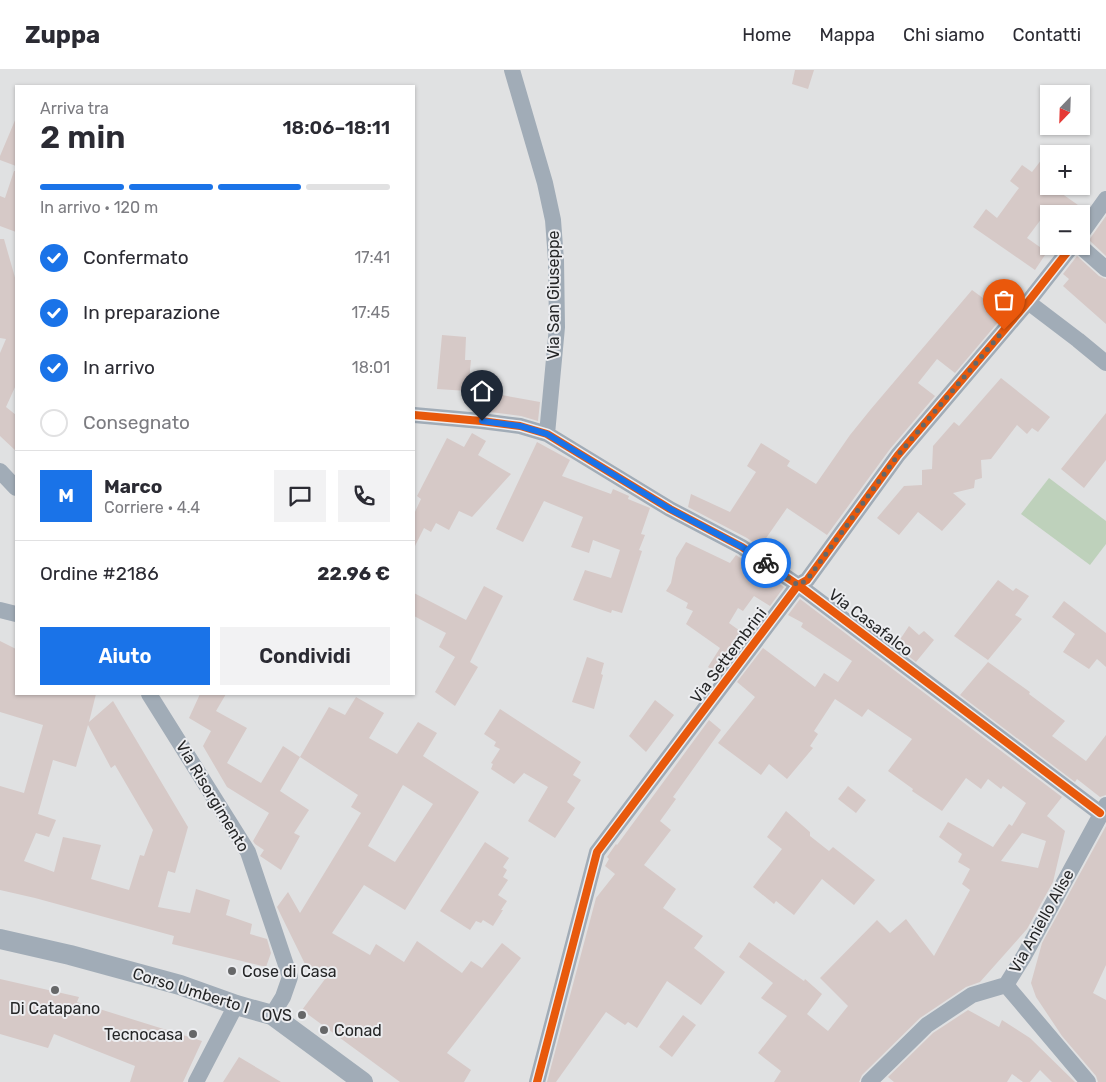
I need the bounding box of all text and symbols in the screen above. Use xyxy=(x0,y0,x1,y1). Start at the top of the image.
text: Zuppa xyxy=(25,21,100,49)
text: Home xyxy=(742,24,791,46)
text: Mappa xyxy=(819,24,875,46)
text: Chi siamo xyxy=(903,24,985,46)
text: Contatti xyxy=(1013,24,1081,46)
north arrow xyxy=(1040,85,1090,135)
map controls xyxy=(1040,85,1090,255)
text: Arriva tra xyxy=(40,99,109,118)
text: 18:06–18:11 xyxy=(282,116,390,139)
text: 2 min xyxy=(40,118,125,156)
button: + xyxy=(1040,145,1090,195)
text: In arrivo · 120 m xyxy=(40,198,158,217)
button: − xyxy=(1040,205,1090,255)
street label: Via San Giuseppe xyxy=(544,230,563,360)
icon: check xyxy=(40,244,68,272)
text: Confermato xyxy=(83,246,189,269)
text: 17:41 xyxy=(354,248,390,267)
pin xyxy=(983,279,1025,330)
icon: bag xyxy=(990,286,1018,314)
icon: check xyxy=(40,299,68,327)
text: In preparazione xyxy=(83,301,220,324)
text: 17:45 xyxy=(351,303,390,322)
icon: check xyxy=(40,354,68,382)
text: In arrivo xyxy=(83,356,155,379)
text: 18:01 xyxy=(352,358,390,377)
pin xyxy=(461,370,503,421)
icon: home xyxy=(468,377,496,405)
text: Consegnato xyxy=(83,411,190,434)
button: chat xyxy=(274,470,326,522)
button: phone xyxy=(338,470,390,522)
text: Marco xyxy=(104,475,162,498)
text: M xyxy=(58,484,74,507)
text: Corriere · 4.4 xyxy=(104,498,200,517)
courier xyxy=(741,538,791,588)
icon: bike xyxy=(752,549,780,577)
text: Ordine #2186 xyxy=(40,562,159,585)
text: 22.96 € xyxy=(317,562,390,585)
street label: Via Casafalco xyxy=(825,585,916,660)
street label: Via Settembrini xyxy=(686,604,770,707)
button: Aiuto xyxy=(40,627,210,685)
button: Condividi xyxy=(220,627,390,685)
street label: Via Risorgimento xyxy=(172,737,253,855)
street label: Via Aniello Alise xyxy=(1005,866,1078,977)
place label: Cose di Casa xyxy=(242,962,337,981)
street label: Corso Umberto I xyxy=(130,964,251,1017)
marker: Cose di Casa xyxy=(226,965,238,977)
marker: Di Catapano xyxy=(49,984,61,996)
place label: Di Catapano xyxy=(10,999,100,1018)
place label: OVS xyxy=(261,1006,292,1025)
marker: OVS xyxy=(296,1009,308,1021)
place label: Conad xyxy=(334,1021,382,1040)
marker: Conad xyxy=(318,1024,330,1036)
place label: Tecnocasa xyxy=(104,1025,183,1044)
marker: Tecnocasa xyxy=(187,1028,199,1040)

